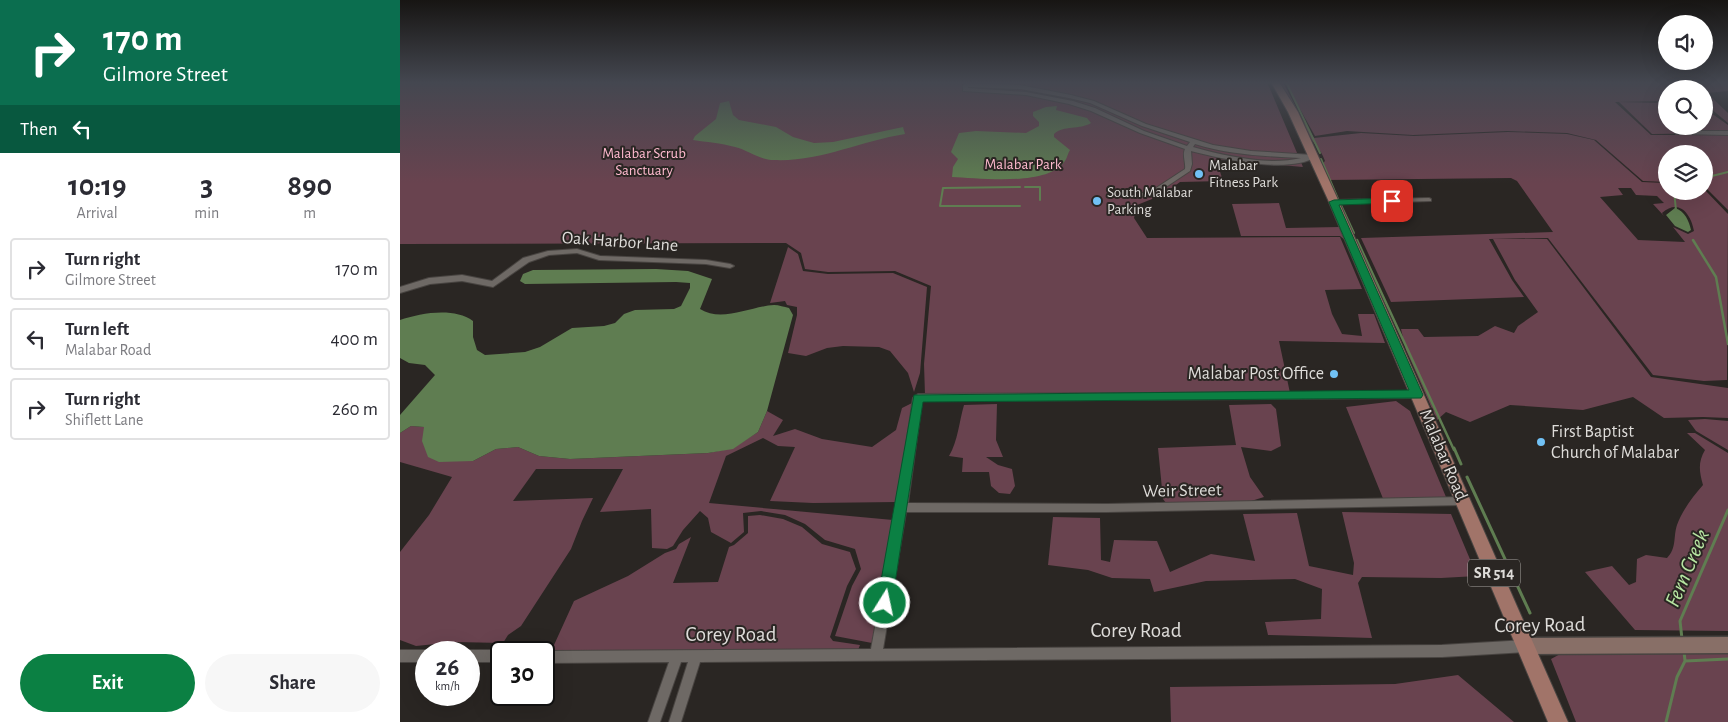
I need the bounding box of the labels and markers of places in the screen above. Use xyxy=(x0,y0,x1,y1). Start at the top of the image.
place label: Malabar Fitness Park xyxy=(1209,158,1278,190)
marker: Malabar Fitness Park xyxy=(1193,168,1205,180)
pin xyxy=(1371,180,1413,222)
place label: South Malabar Parking xyxy=(1107,185,1193,217)
marker: South Malabar Parking xyxy=(1091,195,1103,207)
place label: Malabar Post Office xyxy=(1188,365,1324,383)
marker: Malabar Post Office xyxy=(1328,368,1340,380)
place label: First Baptist Church of Malabar xyxy=(1551,423,1679,462)
marker: First Baptist Church of Malabar xyxy=(1535,436,1547,448)

